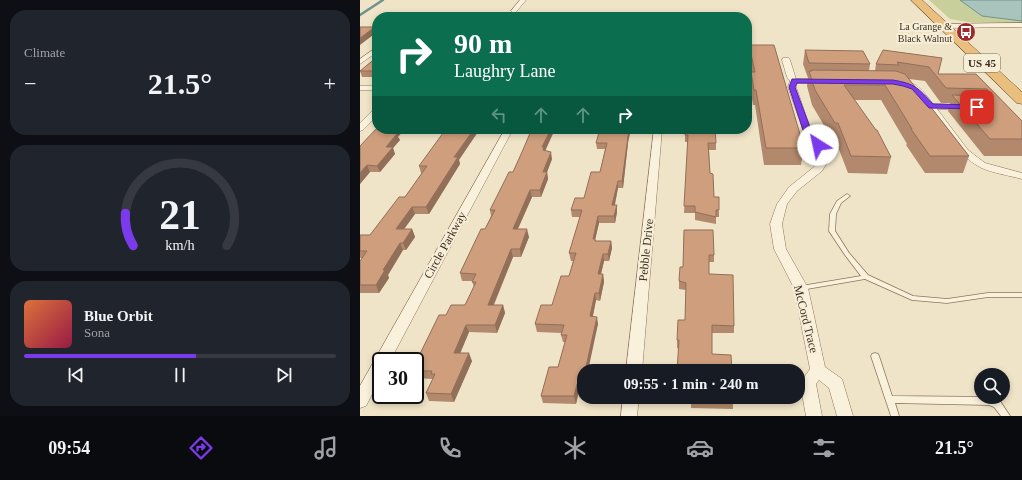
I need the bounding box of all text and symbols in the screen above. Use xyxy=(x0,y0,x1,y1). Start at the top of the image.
place label: La Grange & Black Walnut xyxy=(898,21,952,44)
bus stop icon: La Grange & Black Walnut xyxy=(955,21,977,43)
icon: right xyxy=(388,28,440,80)
text: 90 m xyxy=(454,28,512,59)
text: Climate xyxy=(24,45,65,60)
road number: US 45 xyxy=(964,54,1000,72)
text: Laughry Lane xyxy=(454,61,555,81)
text: 21.5° xyxy=(148,67,212,100)
text: − xyxy=(24,71,36,96)
text: + xyxy=(324,71,336,96)
pin xyxy=(960,90,994,124)
icon: arrive xyxy=(966,96,988,118)
icon: left xyxy=(488,104,510,126)
icon: ahead xyxy=(530,104,552,126)
icon: ahead xyxy=(572,104,594,126)
icon: right xyxy=(614,104,636,126)
position arrow xyxy=(797,124,839,166)
text: 21 xyxy=(159,192,201,238)
street label: Circle Parkway xyxy=(421,209,469,281)
street label: Pebble Drive xyxy=(636,218,656,282)
text: km/h xyxy=(165,237,195,253)
street label: McCord Trace xyxy=(791,284,821,354)
text: Blue Orbit xyxy=(84,308,153,324)
text: Sona xyxy=(84,325,110,340)
speed limit sign: 30 xyxy=(372,352,424,404)
icon: previous xyxy=(65,364,87,386)
icon: pause xyxy=(169,364,191,386)
icon: next xyxy=(273,364,295,386)
map controls xyxy=(974,368,1010,404)
button: search xyxy=(974,368,1010,404)
text: 09:55 · 1 min · 240 m xyxy=(624,376,759,392)
icon: directions xyxy=(187,434,215,462)
icon: music xyxy=(312,434,340,462)
icon: phone xyxy=(436,434,464,462)
icon: climate xyxy=(561,434,589,462)
icon: car xyxy=(686,434,714,462)
icon: filters xyxy=(810,434,838,462)
text: 09:54 xyxy=(48,438,90,458)
text: 21.5° xyxy=(935,438,974,458)

